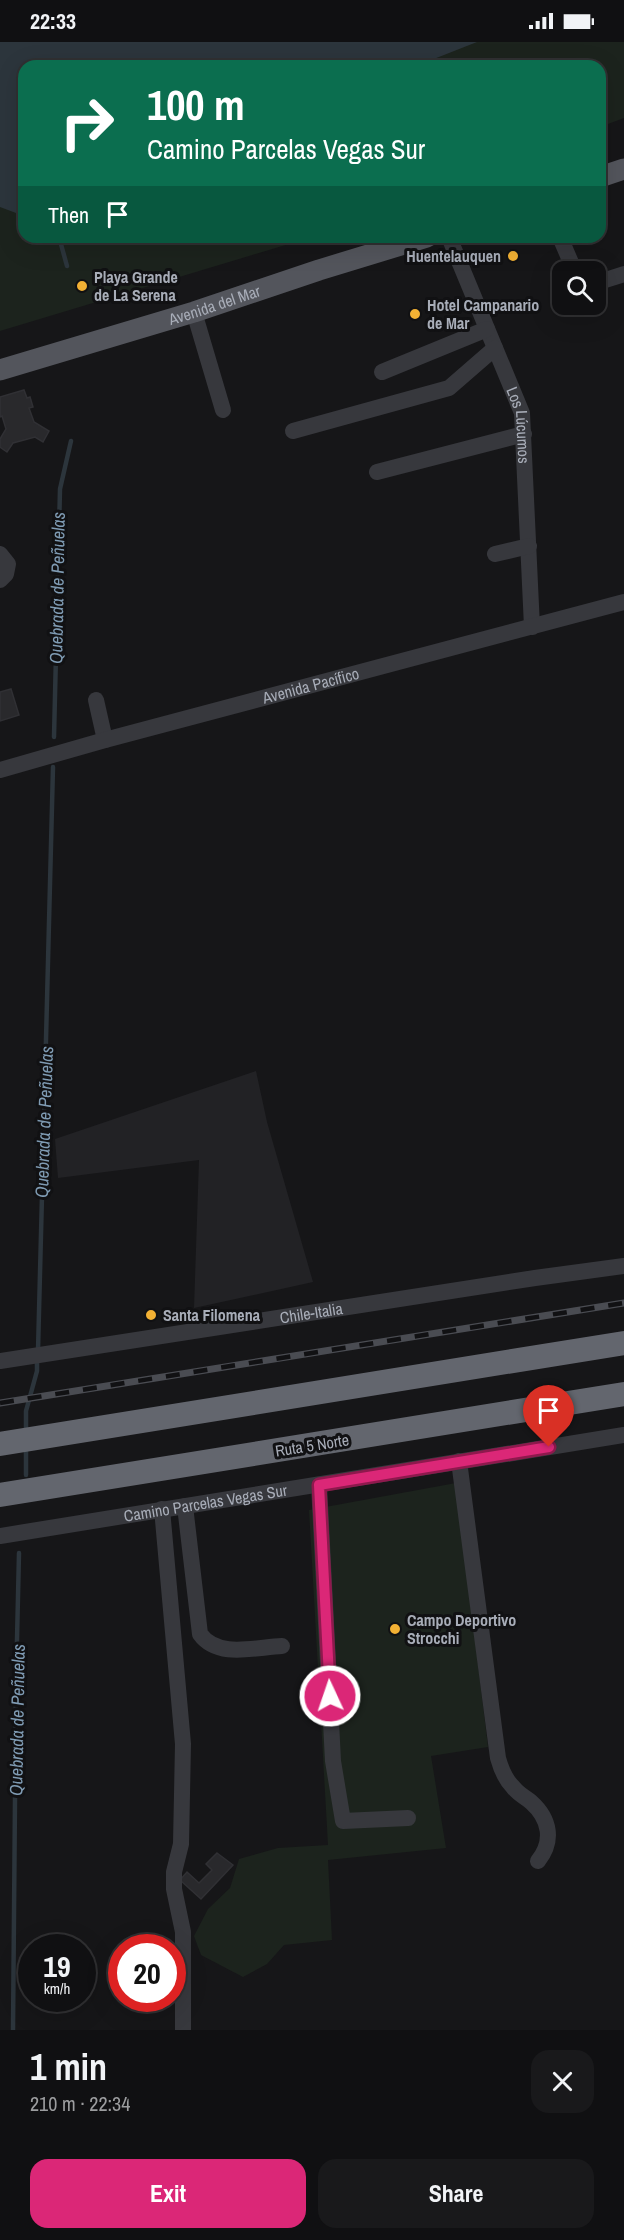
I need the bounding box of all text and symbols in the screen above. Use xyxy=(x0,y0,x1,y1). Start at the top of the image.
text: 22:33 xyxy=(30,6,76,36)
text: 100 m xyxy=(147,77,245,133)
icon: right xyxy=(48,84,126,162)
text: Camino Parcelas Vegas Sur xyxy=(147,131,425,167)
icon: arrive xyxy=(101,198,134,231)
text: Then xyxy=(48,200,89,230)
place label: Huentelauquen xyxy=(406,245,501,267)
marker: Huentelauquen xyxy=(506,249,520,263)
map controls xyxy=(552,261,606,315)
button: search xyxy=(552,261,606,315)
place label: Playa Grande de La Serena xyxy=(94,266,178,306)
marker: Playa Grande de La Serena xyxy=(75,279,89,293)
street label: Avenida del Mar xyxy=(165,279,264,330)
place label: Hotel Campanario de Mar xyxy=(427,294,539,334)
marker: Hotel Campanario de Mar xyxy=(408,307,422,321)
street label: Los Lúcumos xyxy=(501,383,535,464)
water label: Quebrada de Peñuelas xyxy=(43,512,71,664)
street label: Avenida Pacífico xyxy=(259,662,361,709)
water label: Quebrada de Peñuelas xyxy=(29,1046,59,1198)
street label: Chile-Italia xyxy=(278,1297,345,1328)
place label: Santa Filomena xyxy=(163,1304,261,1326)
marker: Santa Filomena xyxy=(144,1308,158,1322)
pin xyxy=(523,1385,574,1447)
icon: arrive xyxy=(532,1394,565,1427)
street label: Ruta 5 Norte xyxy=(274,1428,350,1462)
street label: Camino Parcelas Vegas Sur xyxy=(122,1479,289,1527)
place label: Campo Deportivo Strocchi xyxy=(407,1609,516,1649)
marker: Campo Deportivo Strocchi xyxy=(388,1622,402,1636)
water label: Quebrada de Peñuelas xyxy=(3,1644,31,1796)
position arrow xyxy=(298,1664,362,1728)
speed limit sign: 20 xyxy=(108,1934,186,2012)
text: 19 xyxy=(43,1946,71,1986)
text: km/h xyxy=(44,1978,70,1999)
text: 1 min xyxy=(30,2043,107,2091)
button: close xyxy=(531,2050,594,2113)
text: 210 m · 22:34 xyxy=(30,2090,130,2117)
button: Exit xyxy=(30,2159,306,2228)
button: Share xyxy=(318,2159,594,2228)

